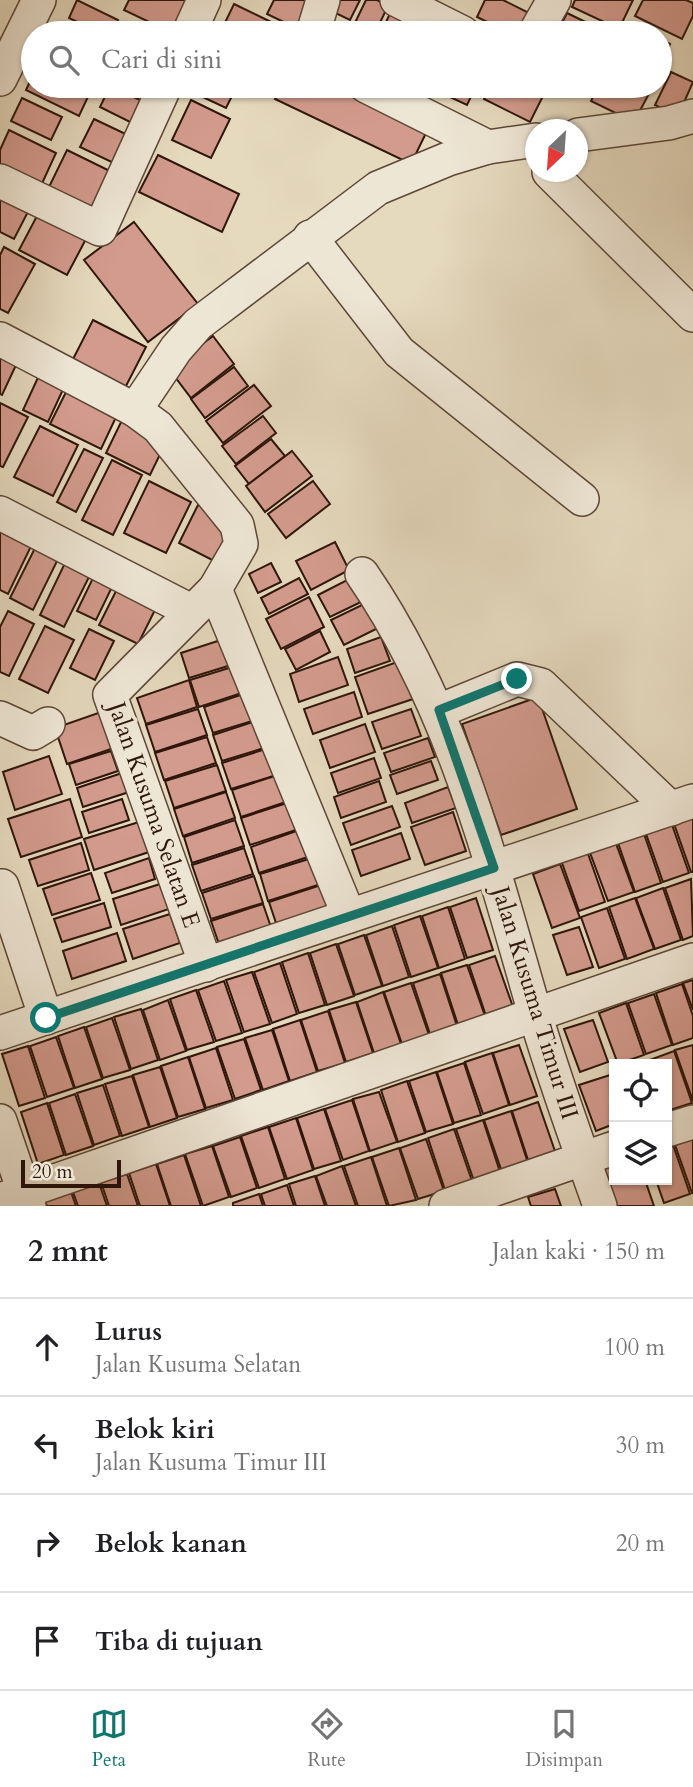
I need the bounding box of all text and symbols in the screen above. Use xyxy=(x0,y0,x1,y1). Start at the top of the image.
search box xyxy=(21,21,672,98)
icon: search xyxy=(45,41,83,79)
text: Cari di sini xyxy=(101,42,222,77)
north arrow xyxy=(525,119,588,182)
route end xyxy=(501,663,532,694)
street label: Jalan Kusuma Selatan E xyxy=(99,695,208,932)
street label: Jalan Kusuma Timur III xyxy=(483,880,586,1124)
route start xyxy=(30,1002,61,1033)
map controls xyxy=(609,1059,672,1185)
button: locate xyxy=(609,1059,672,1122)
button: layers xyxy=(609,1122,672,1185)
scale bar xyxy=(21,1157,121,1189)
text: 20 m xyxy=(32,1159,73,1185)
text: 2 mnt xyxy=(28,1231,108,1272)
text: Jalan kaki · 150 m xyxy=(492,1236,665,1267)
text: Lurus xyxy=(95,1314,162,1349)
icon: ahead xyxy=(28,1328,66,1366)
text: 100 m xyxy=(604,1332,665,1363)
text: Jalan Kusuma Selatan xyxy=(95,1349,301,1380)
text: Belok kiri xyxy=(95,1412,215,1447)
icon: left xyxy=(28,1426,66,1464)
text: 30 m xyxy=(616,1430,665,1461)
text: Jalan Kusuma Timur III xyxy=(95,1447,327,1478)
icon: right xyxy=(28,1524,66,1562)
text: Belok kanan xyxy=(95,1526,247,1561)
text: 20 m xyxy=(616,1528,665,1559)
icon: arrive xyxy=(28,1622,66,1660)
text: Tiba di tujuan xyxy=(95,1624,263,1659)
tab: Peta xyxy=(90,1705,128,1773)
tab: Rute xyxy=(308,1705,346,1773)
tab: Disimpan xyxy=(525,1705,603,1773)

